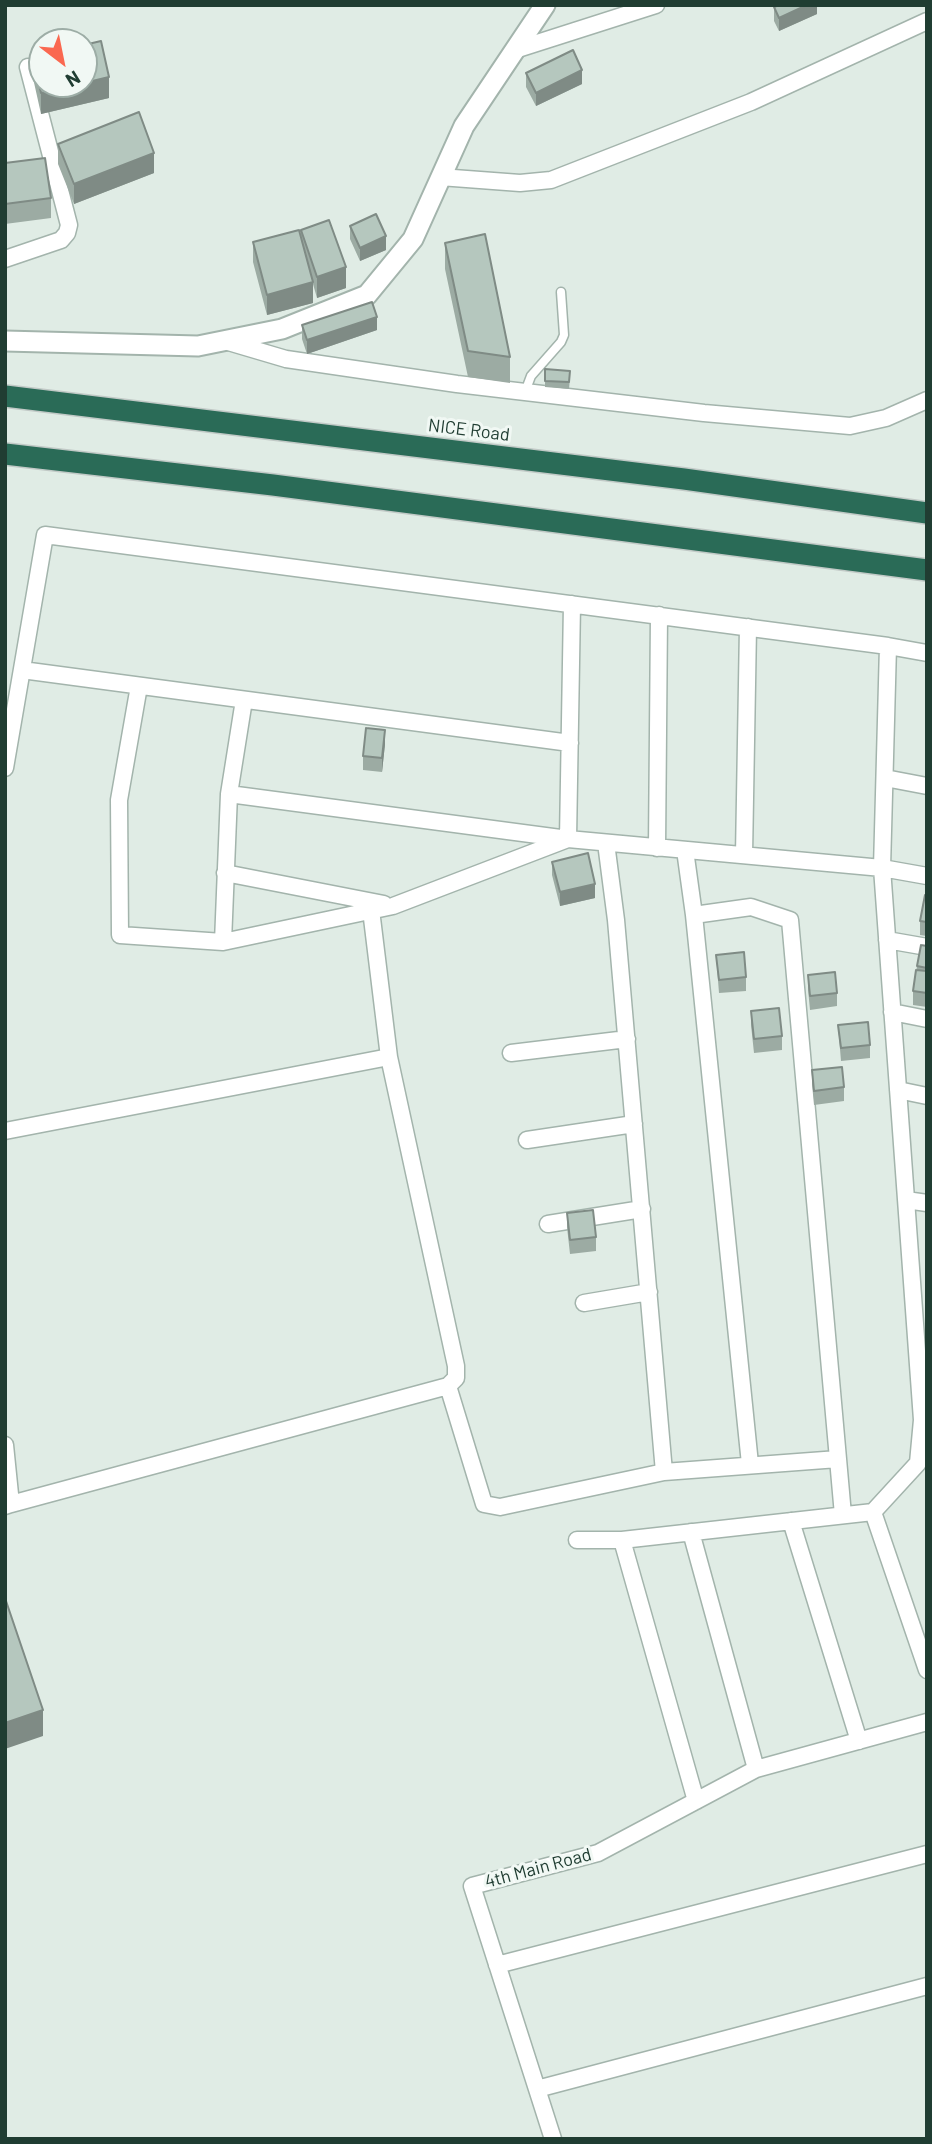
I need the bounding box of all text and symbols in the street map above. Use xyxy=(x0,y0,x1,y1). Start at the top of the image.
north arrow xyxy=(28,28,98,98)
text: N xyxy=(62,66,85,93)
street label: NICE Road xyxy=(427,414,511,446)
street label: 4th Main Road xyxy=(482,1843,594,1893)

